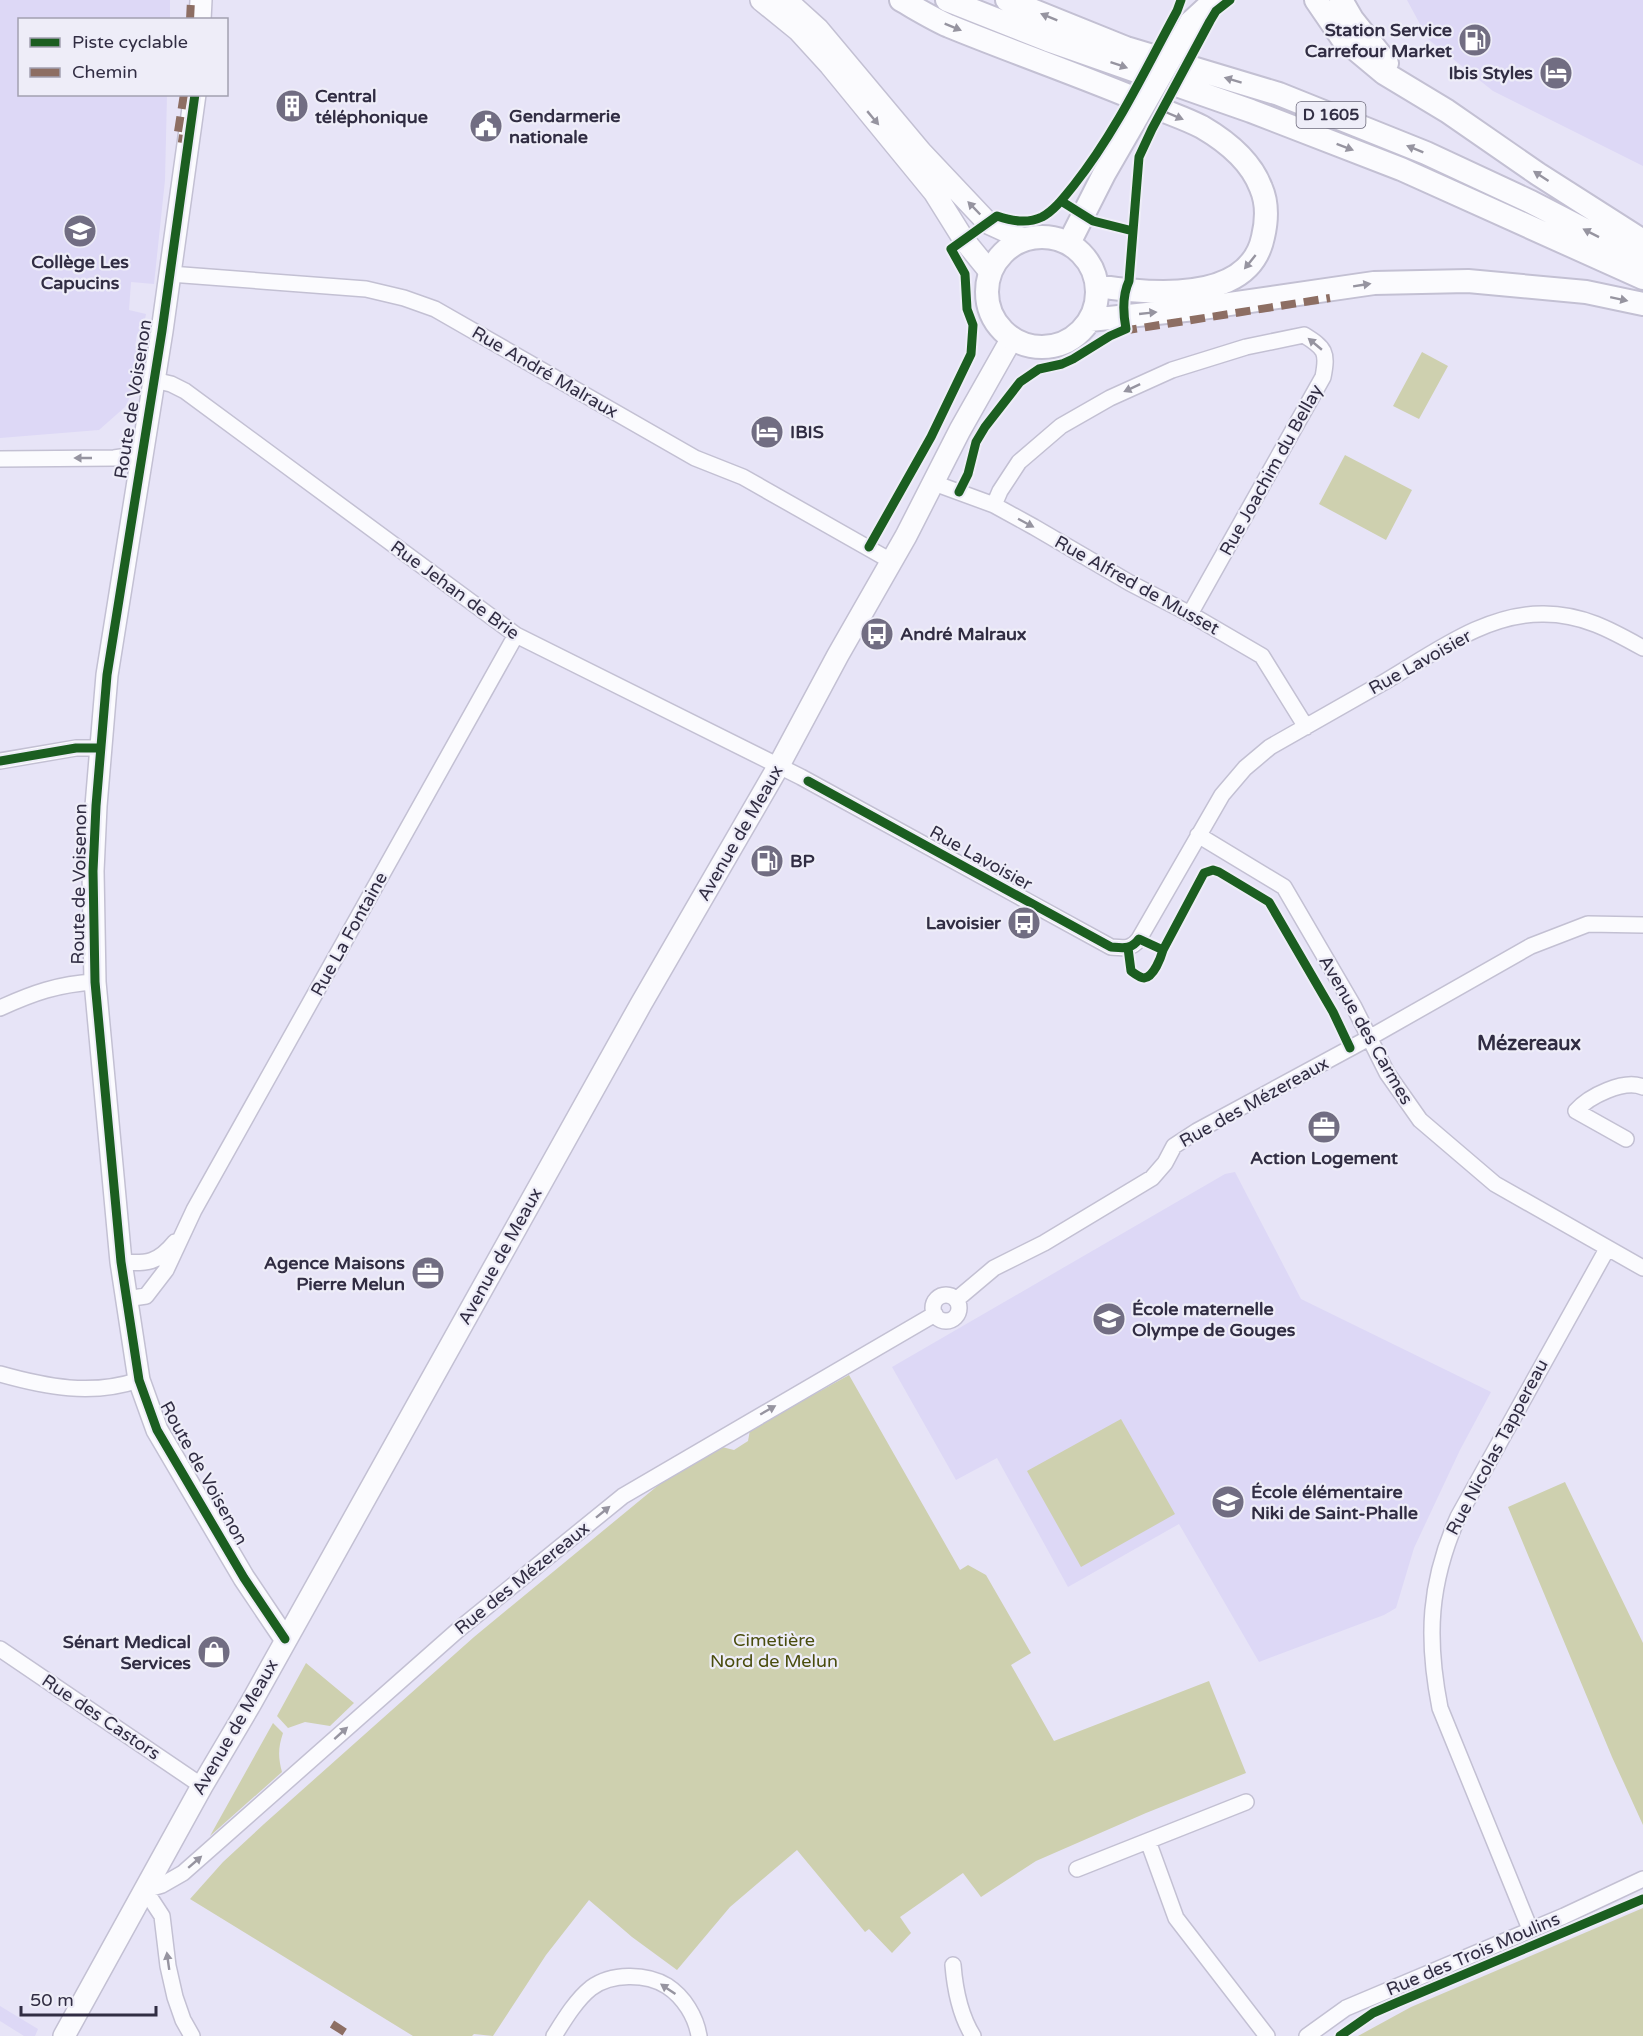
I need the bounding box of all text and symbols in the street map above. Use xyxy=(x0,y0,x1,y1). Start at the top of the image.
one-way arrow xyxy=(1039,12,1057,22)
legend xyxy=(18,18,228,96)
place label: Station Service Carrefour Market xyxy=(1305,19,1452,62)
fuel station icon: Station Service Carrefour Market xyxy=(1457,22,1493,58)
one-way arrow xyxy=(944,23,962,32)
text: Piste cyclable xyxy=(72,31,188,53)
hotel icon: Ibis Styles xyxy=(1538,55,1574,91)
text: Chemin xyxy=(72,61,138,83)
one-way arrow xyxy=(1110,61,1128,71)
place label: Ibis Styles xyxy=(1448,62,1533,84)
one-way arrow xyxy=(1224,75,1242,84)
place label: Central téléphonique xyxy=(315,85,428,128)
building icon: Central téléphonique xyxy=(274,88,310,124)
road number: D 1605 xyxy=(1296,102,1366,128)
place label: Gendarmerie nationale xyxy=(509,105,620,148)
public building icon: Gendarmerie nationale xyxy=(468,108,504,144)
one-way arrow xyxy=(866,110,879,125)
one-way arrow xyxy=(1166,112,1184,121)
one-way arrow xyxy=(1336,143,1354,153)
one-way arrow xyxy=(1406,144,1424,153)
one-way arrow xyxy=(1533,170,1549,181)
one-way arrow xyxy=(968,202,982,216)
school or university icon: Collège Les Capucins xyxy=(62,213,98,249)
one-way arrow xyxy=(1582,228,1599,238)
place label: Collège Les Capucins xyxy=(31,251,129,294)
one-way arrow xyxy=(1243,254,1256,270)
one-way arrow xyxy=(1353,280,1372,289)
one-way arrow xyxy=(1609,295,1628,304)
one-way arrow xyxy=(1138,308,1157,318)
street label: Route de Voisenon xyxy=(110,318,156,480)
street label: Rue André Malraux xyxy=(468,321,622,423)
one-way arrow xyxy=(1307,337,1323,350)
street label: Rue Joachim du Bellay xyxy=(1215,380,1327,560)
one-way arrow xyxy=(1122,383,1140,393)
hotel icon: IBIS xyxy=(749,414,785,450)
place label: IBIS xyxy=(790,421,824,443)
one-way arrow xyxy=(73,453,92,463)
one-way arrow xyxy=(1018,518,1035,527)
street label: Rue Alfred de Musset xyxy=(1051,531,1223,639)
street label: Rue Jehan de Brie xyxy=(386,536,524,644)
bus stop icon: André Malraux xyxy=(859,616,895,652)
place label: André Malraux xyxy=(900,623,1027,645)
street label: Rue Lavoisier xyxy=(1365,625,1475,699)
street label: Avenue de Meaux xyxy=(692,761,788,905)
street label: Route de Voisenon xyxy=(67,803,91,965)
street label: Rue Lavoisier xyxy=(926,821,1036,895)
fuel station icon: BP xyxy=(749,843,785,879)
place label: BP xyxy=(790,850,815,872)
street label: Rue La Fontaine xyxy=(306,868,392,1000)
bus stop icon: Lavoisier xyxy=(1006,905,1042,941)
place label: Lavoisier xyxy=(926,912,1002,934)
street label: Avenue des Carmes xyxy=(1314,951,1418,1109)
district label: Mézereaux xyxy=(1477,1032,1581,1056)
street label: Rue des Mézereaux xyxy=(1175,1052,1333,1152)
office icon: Action Logement xyxy=(1306,1109,1342,1145)
place label: Action Logement xyxy=(1250,1147,1398,1169)
street label: Avenue de Meaux xyxy=(453,1184,547,1328)
place label: Agence Maisons Pierre Melun xyxy=(264,1252,405,1295)
office icon: Agence Maisons Pierre Melun xyxy=(410,1255,446,1291)
place label: École maternelle Olympe de Gouges xyxy=(1132,1298,1296,1341)
school or university icon: École maternelle Olympe de Gouges xyxy=(1091,1301,1127,1337)
street label: Rue Nicolas Tappereau xyxy=(1441,1355,1553,1539)
street label: Route de Voisenon xyxy=(155,1397,253,1549)
one-way arrow xyxy=(760,1405,777,1415)
place label: École élémentaire Niki de Saint-Phalle xyxy=(1251,1481,1418,1524)
school or university icon: École élémentaire Niki de Saint-Phalle xyxy=(1210,1484,1246,1520)
one-way arrow xyxy=(595,1507,610,1519)
street label: Rue des Mézereaux xyxy=(450,1517,594,1639)
park label: Cimetière Nord de Melun xyxy=(710,1629,838,1672)
place label: Sénart Medical Services xyxy=(63,1631,191,1674)
shop icon: Sénart Medical Services xyxy=(196,1634,232,1670)
street label: Avenue de Meaux xyxy=(187,1655,283,1799)
street label: Rue des Castors xyxy=(38,1669,164,1765)
one-way arrow xyxy=(334,1726,349,1740)
one-way arrow xyxy=(188,1855,203,1869)
street label: Rue des Trois Moulins xyxy=(1383,1907,1563,2001)
one-way arrow xyxy=(163,1951,172,1970)
scale bar xyxy=(21,1979,156,2017)
one-way arrow xyxy=(660,1984,676,1995)
text: 50 m xyxy=(30,1989,74,2011)

